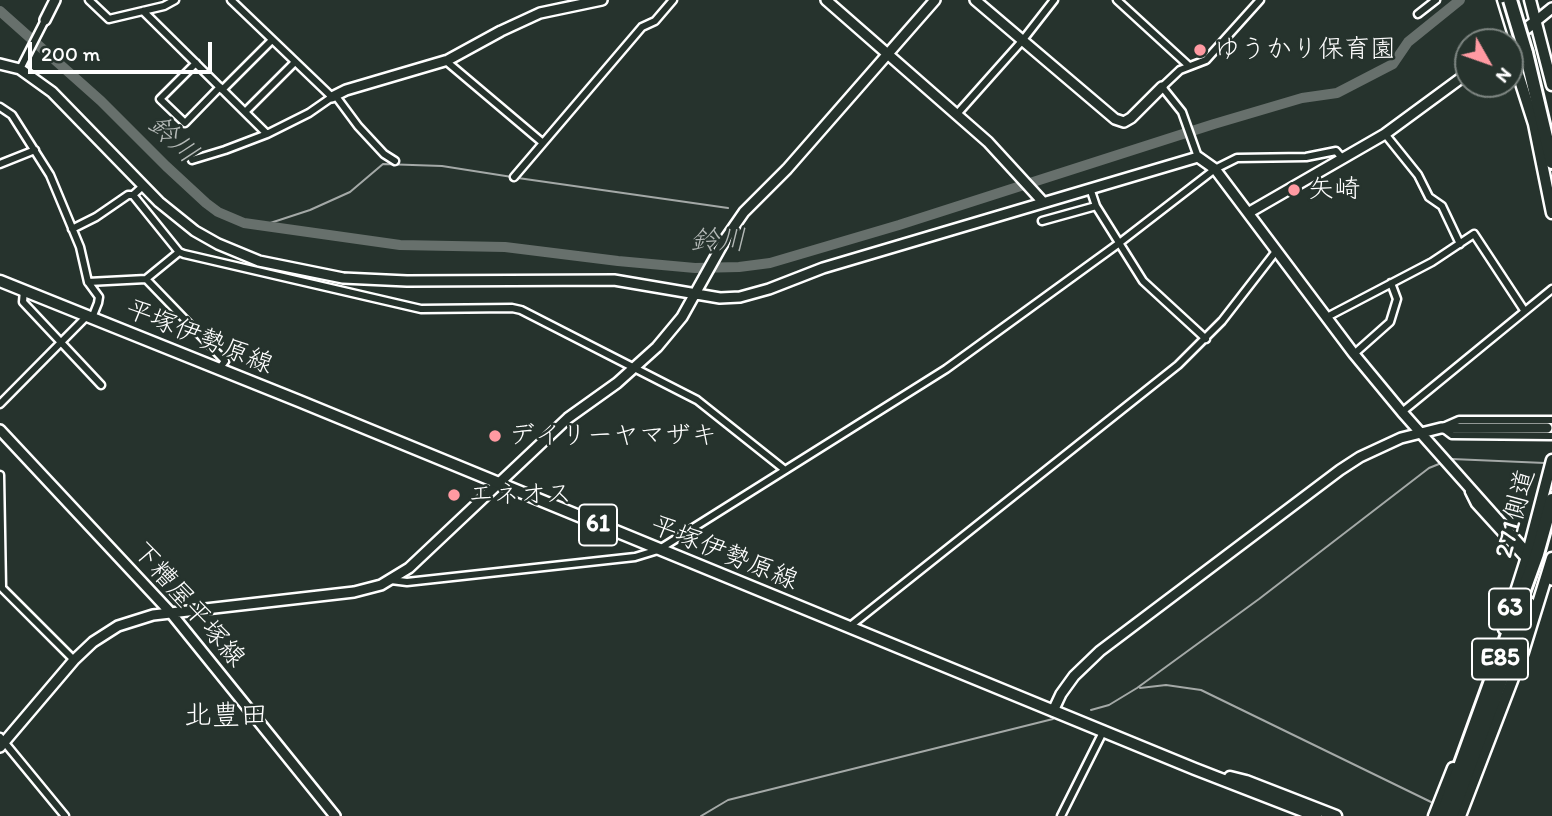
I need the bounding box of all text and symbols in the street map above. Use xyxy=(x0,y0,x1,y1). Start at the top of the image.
scale bar xyxy=(32,28,215,72)
north arrow xyxy=(1454,28,1524,98)
place label: ゆうかり保育園 xyxy=(1214,34,1396,66)
text: 200 m xyxy=(41,41,100,66)
marker: ゆうかり保育園 xyxy=(1192,42,1208,58)
text: N xyxy=(1491,63,1517,88)
water label: 鈴川 xyxy=(140,109,204,171)
place label: 矢崎 xyxy=(1308,174,1360,206)
marker: 矢崎 xyxy=(1286,182,1302,198)
water label: 鈴川 xyxy=(690,225,746,259)
street label: 平塚伊勢原線 xyxy=(121,294,277,382)
place label: デイリーヤマザキ xyxy=(509,420,717,452)
marker: デイリーヤマザキ xyxy=(487,428,503,444)
street label: 271側道 xyxy=(1489,466,1543,562)
place label: エネオス xyxy=(468,479,572,511)
marker: エネオス xyxy=(446,487,462,503)
road number: 61 xyxy=(579,504,617,546)
street label: 平塚伊勢原線 xyxy=(646,510,802,598)
street label: 下糟屋平塚線 xyxy=(125,536,251,674)
road number: 63 xyxy=(1489,588,1531,630)
road number: E85 xyxy=(1472,638,1528,680)
district label: 北豊田 xyxy=(184,700,268,734)

